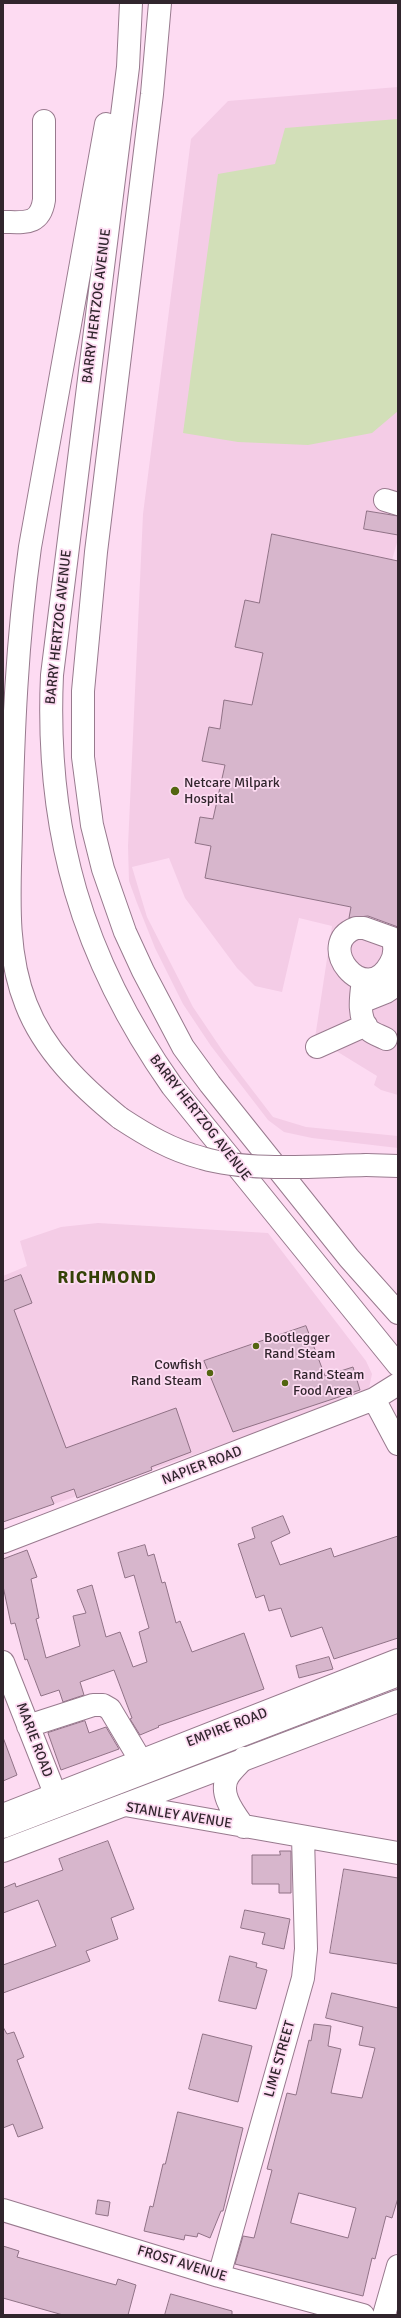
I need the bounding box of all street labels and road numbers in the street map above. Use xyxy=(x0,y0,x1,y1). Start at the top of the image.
street label: BARRY HERTZOG AVENUE xyxy=(79,228,115,384)
street label: BARRY HERTZOG AVENUE xyxy=(43,549,75,705)
street label: BARRY HERTZOG AVENUE xyxy=(145,1052,255,1184)
street label: NAPIER ROAD xyxy=(160,1443,244,1489)
street label: MARIE ROAD xyxy=(12,1700,56,1780)
street label: EMPIRE ROAD xyxy=(184,1705,270,1751)
street label: STANLEY AVENUE xyxy=(125,1799,233,1833)
street label: LIME STREET xyxy=(261,2019,299,2099)
street label: FROST AVENUE xyxy=(135,2242,229,2286)

